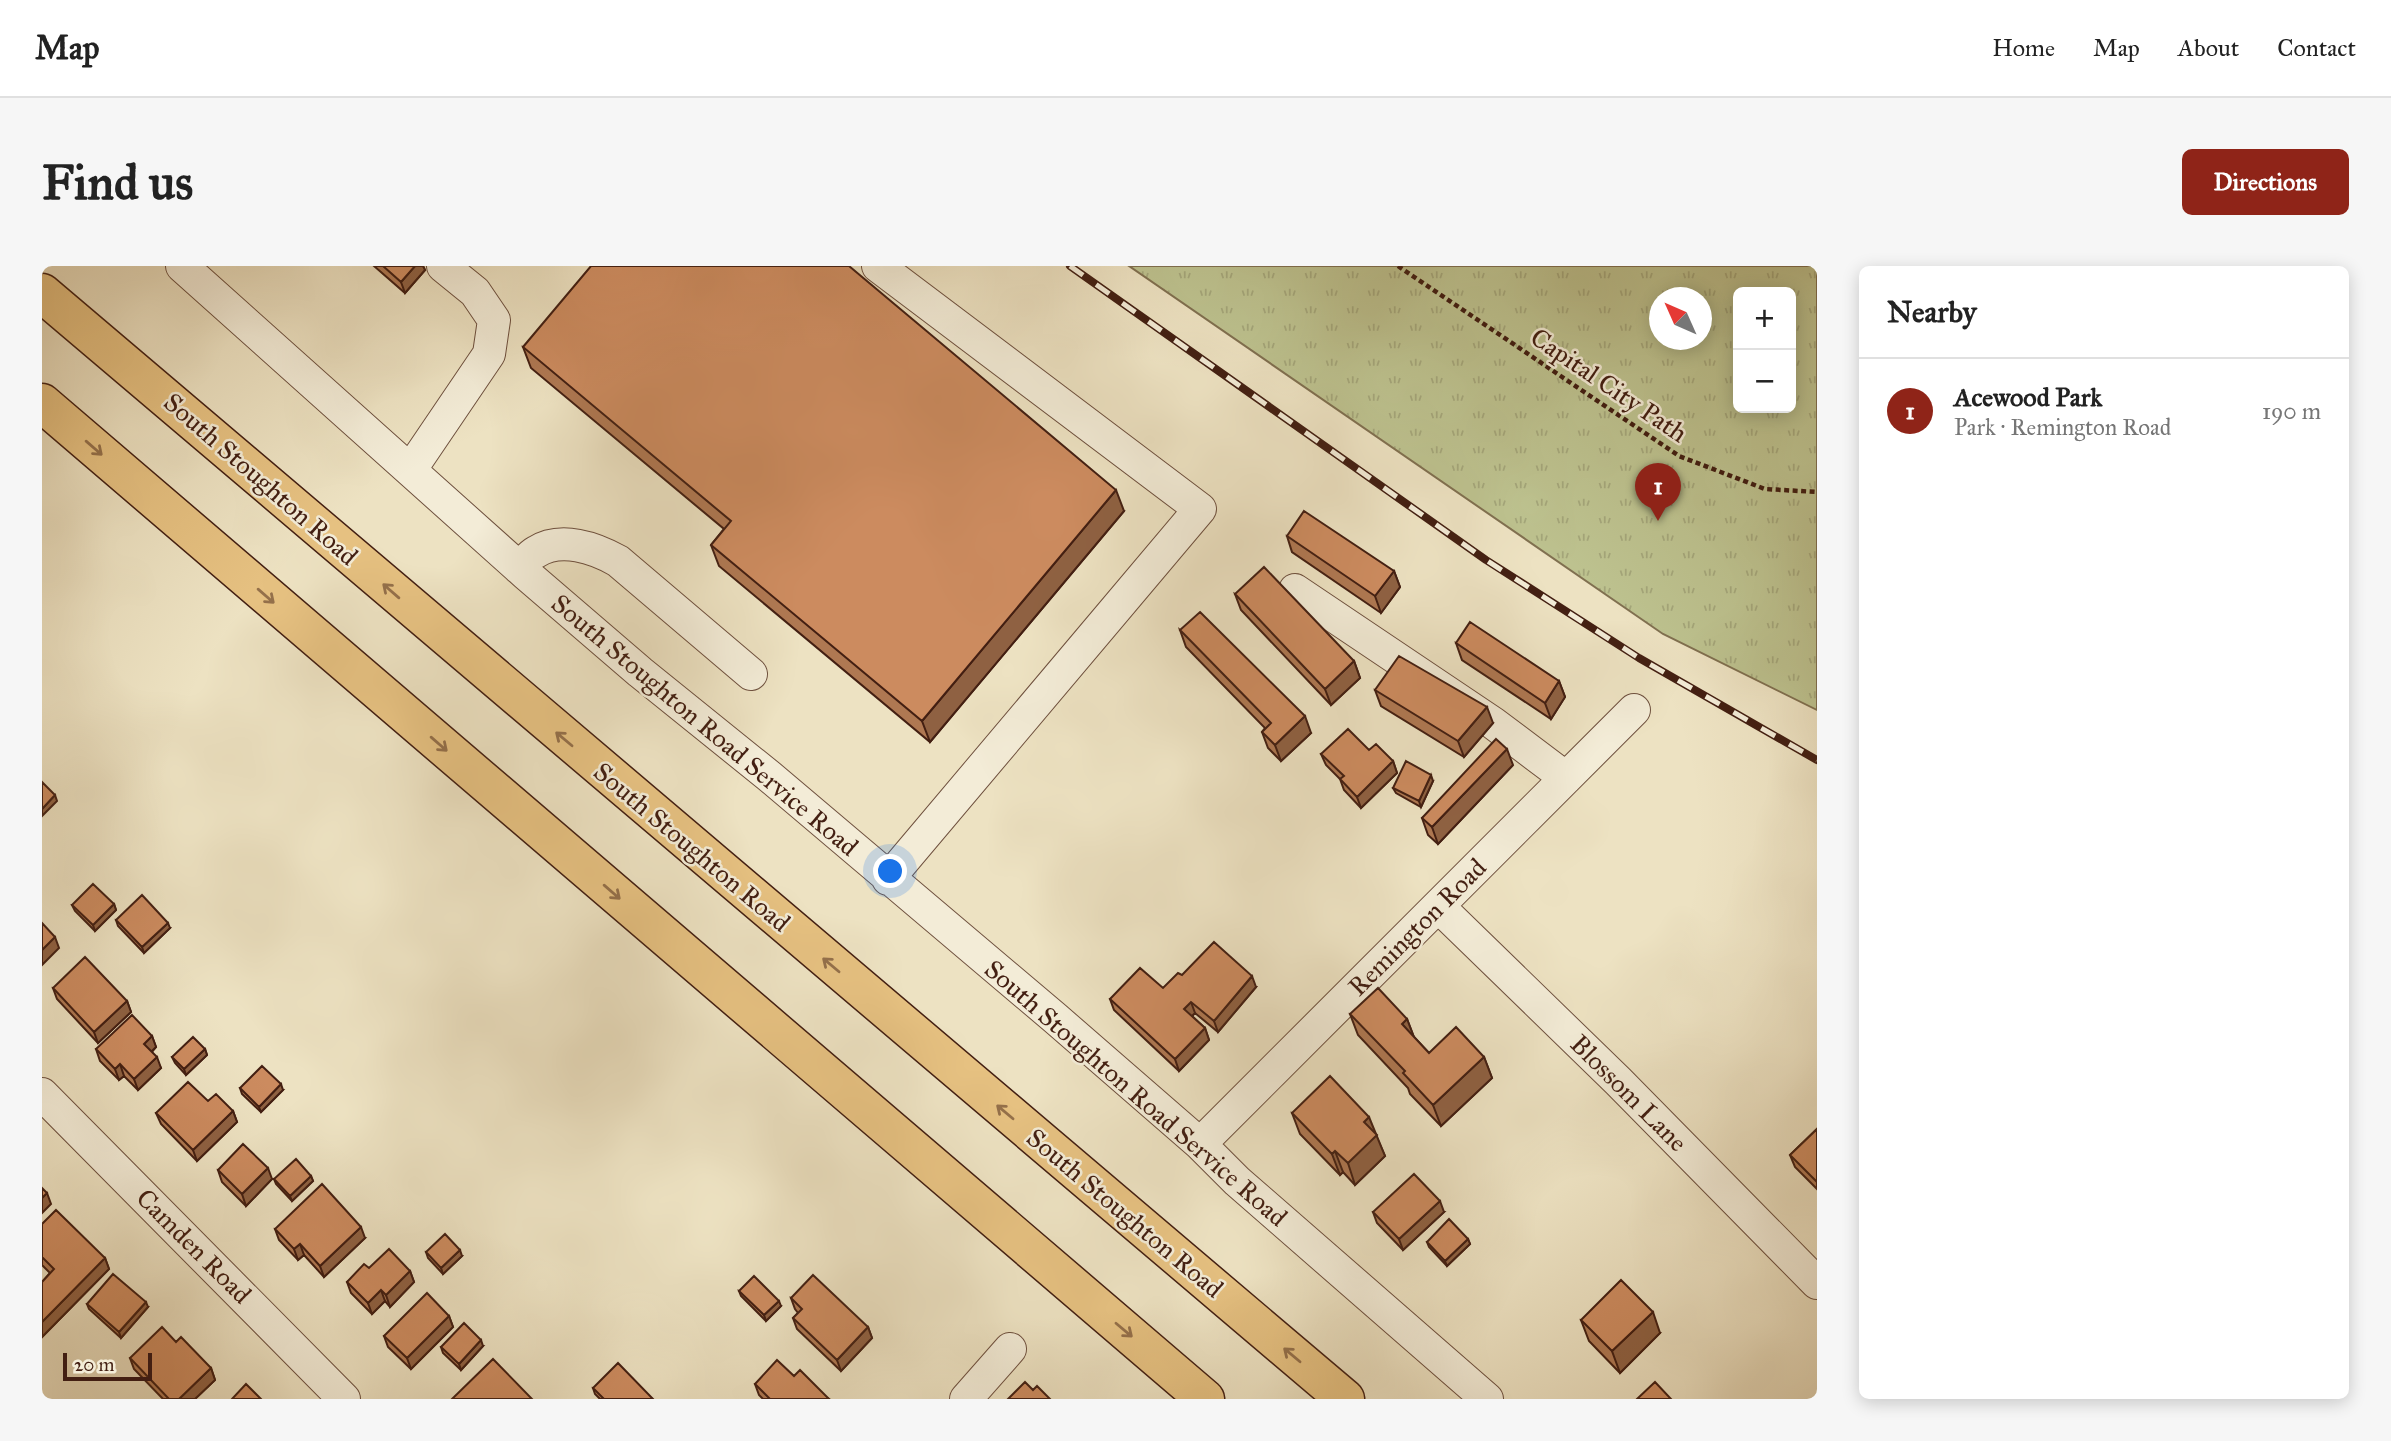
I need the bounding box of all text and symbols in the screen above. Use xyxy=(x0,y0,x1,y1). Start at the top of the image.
text: Map xyxy=(35,28,99,68)
text: Home xyxy=(1992,33,2055,63)
text: Map xyxy=(2093,33,2140,63)
text: About xyxy=(2178,33,2239,63)
text: Contact xyxy=(2277,33,2356,63)
button: Directions xyxy=(2182,149,2349,215)
text: Find us xyxy=(42,153,193,212)
north arrow xyxy=(1649,287,1712,350)
map controls xyxy=(1733,287,1796,413)
button: + xyxy=(1733,287,1796,350)
text: Nearby xyxy=(1887,294,1977,330)
street label: Capital City Path xyxy=(1524,321,1694,450)
button: − xyxy=(1733,350,1796,413)
text: Acewood Park xyxy=(1954,381,2102,413)
street label: South Stoughton Road xyxy=(157,386,365,572)
text: 1 xyxy=(1905,397,1915,425)
text: 190 m xyxy=(2262,397,2321,425)
text: Park · Remington Road xyxy=(1954,413,2171,441)
one-way arrow xyxy=(85,439,103,455)
pin: 1 xyxy=(1635,463,1681,521)
one-way arrow xyxy=(383,583,401,599)
one-way arrow xyxy=(257,588,275,604)
street label: South Stoughton Road Service Road xyxy=(545,588,865,862)
one-way arrow xyxy=(556,731,574,746)
one-way arrow xyxy=(430,736,448,752)
street label: South Stoughton Road xyxy=(587,756,797,938)
street label: Remington Road xyxy=(1341,851,1493,1003)
your location xyxy=(873,854,907,888)
one-way arrow xyxy=(602,884,620,900)
street label: South Stoughton Road Service Road xyxy=(978,953,1294,1233)
one-way arrow xyxy=(823,957,841,973)
street label: Blossom Lane xyxy=(1564,1028,1694,1158)
one-way arrow xyxy=(996,1104,1014,1120)
street label: South Stoughton Road xyxy=(1020,1122,1230,1304)
street label: Camden Road xyxy=(130,1182,258,1310)
one-way arrow xyxy=(1115,1322,1133,1338)
one-way arrow xyxy=(1284,1347,1302,1363)
scale bar xyxy=(63,1350,152,1382)
text: 20 m xyxy=(74,1353,115,1376)

